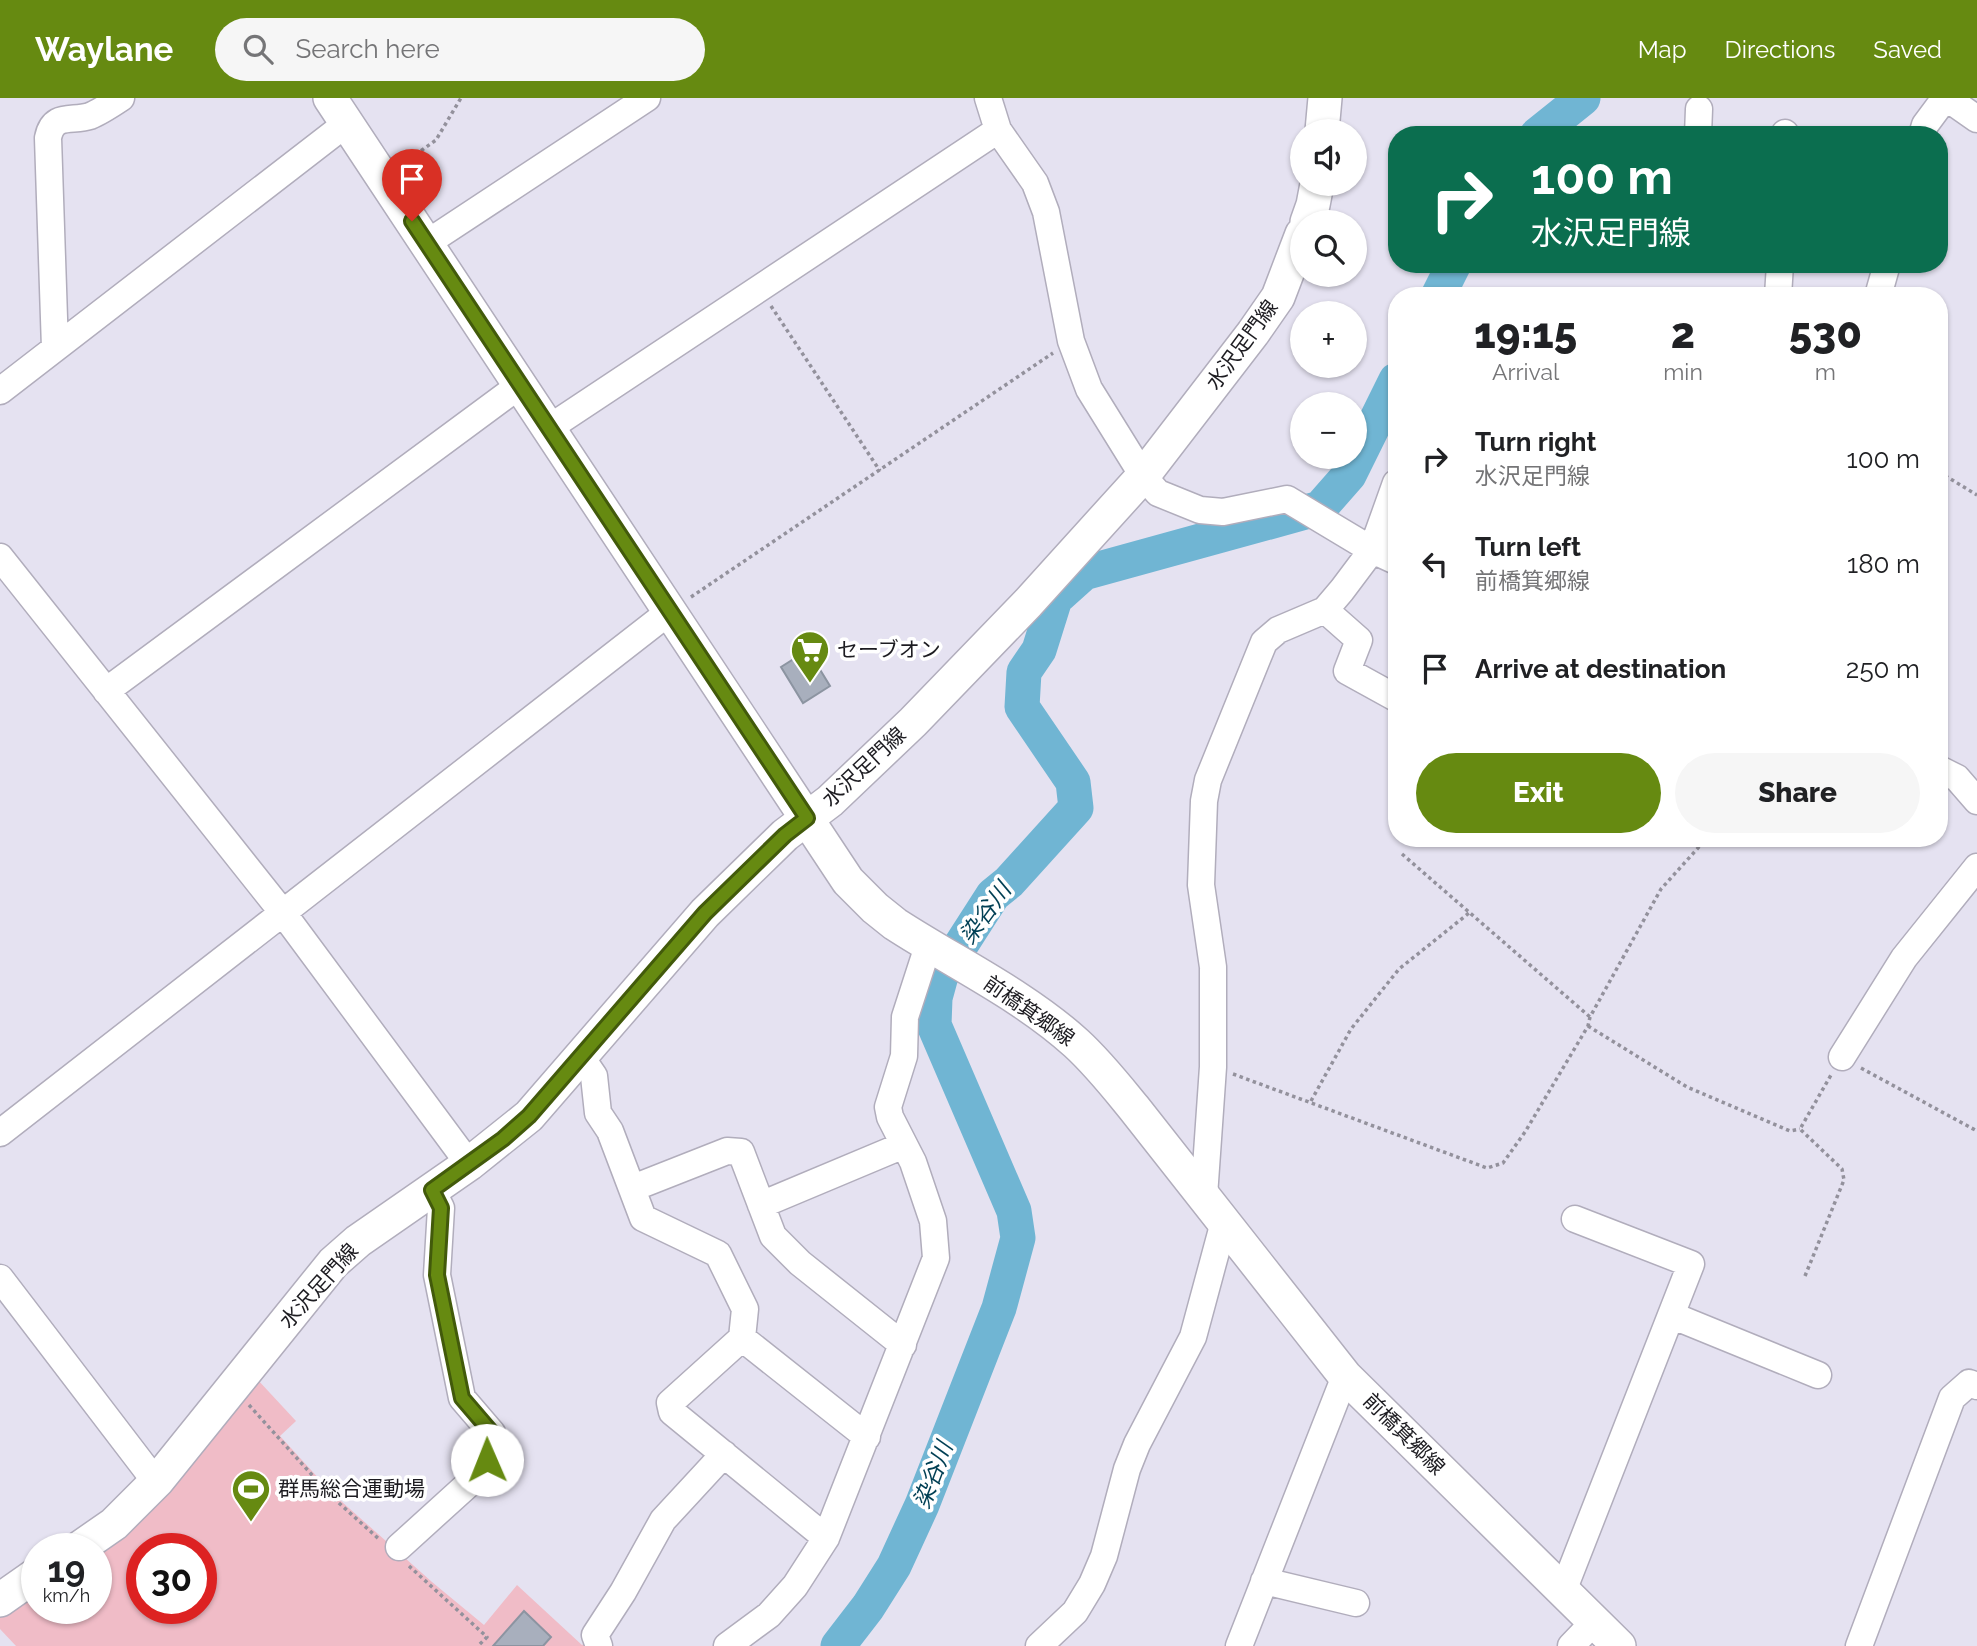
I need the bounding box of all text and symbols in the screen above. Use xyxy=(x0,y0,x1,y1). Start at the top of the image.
search box xyxy=(215,18,705,81)
text: Waylane xyxy=(35,30,173,69)
icon: search xyxy=(239,30,277,68)
text: Search here xyxy=(295,34,440,64)
text: Map xyxy=(1638,35,1687,64)
text: Directions xyxy=(1725,35,1835,64)
text: Saved xyxy=(1873,35,1942,64)
map controls xyxy=(1290,119,1367,469)
button: sound xyxy=(1290,119,1367,196)
text: 100 m xyxy=(1531,148,1673,205)
pin xyxy=(382,149,442,221)
icon: right xyxy=(1416,154,1507,245)
icon: arrive xyxy=(393,160,431,198)
button: search xyxy=(1290,210,1367,287)
text: 水沢足門線 xyxy=(1531,214,1691,251)
street label: 水沢足門線 xyxy=(1201,295,1283,395)
button: + xyxy=(1290,301,1367,378)
text: 19:15 xyxy=(1474,309,1577,358)
text: 2 xyxy=(1671,309,1695,358)
text: 530 xyxy=(1789,309,1862,358)
text: Arrival xyxy=(1492,358,1559,385)
text: min xyxy=(1663,358,1703,385)
text: m xyxy=(1815,358,1836,385)
button: − xyxy=(1290,392,1367,469)
text: Turn right xyxy=(1475,427,1596,457)
icon: right xyxy=(1416,440,1454,478)
text: 100 m xyxy=(1847,444,1920,474)
text: 水沢足門線 xyxy=(1475,462,1590,489)
text: Turn left xyxy=(1475,532,1581,562)
icon: left xyxy=(1416,545,1454,583)
text: 180 m xyxy=(1847,549,1920,579)
text: 前橋箕郷線 xyxy=(1475,567,1590,594)
supermarket icon: セーブオン xyxy=(789,629,831,684)
place label: セーブオン xyxy=(837,637,941,662)
icon: arrive xyxy=(1416,650,1454,688)
text: Arrive at destination xyxy=(1475,654,1726,684)
text: 250 m xyxy=(1846,654,1920,684)
street label: 水沢足門線 xyxy=(817,722,911,812)
button: Exit xyxy=(1416,753,1661,833)
button: Share xyxy=(1675,753,1920,833)
water label: 染谷川 xyxy=(953,874,1018,949)
street label: 前橋箕郷線 xyxy=(979,970,1079,1051)
street label: 水沢足門線 xyxy=(274,1238,363,1333)
street label: 前橋箕郷線 xyxy=(1358,1388,1450,1480)
position arrow xyxy=(450,1423,524,1497)
water label: 染谷川 xyxy=(908,1435,959,1512)
sports icon: 群馬総合運動場 xyxy=(230,1468,272,1523)
place label: 群馬総合運動場 xyxy=(278,1476,425,1501)
speed limit sign: 30 xyxy=(126,1533,217,1624)
text: 19 xyxy=(48,1549,85,1590)
text: km/h xyxy=(43,1585,90,1606)

